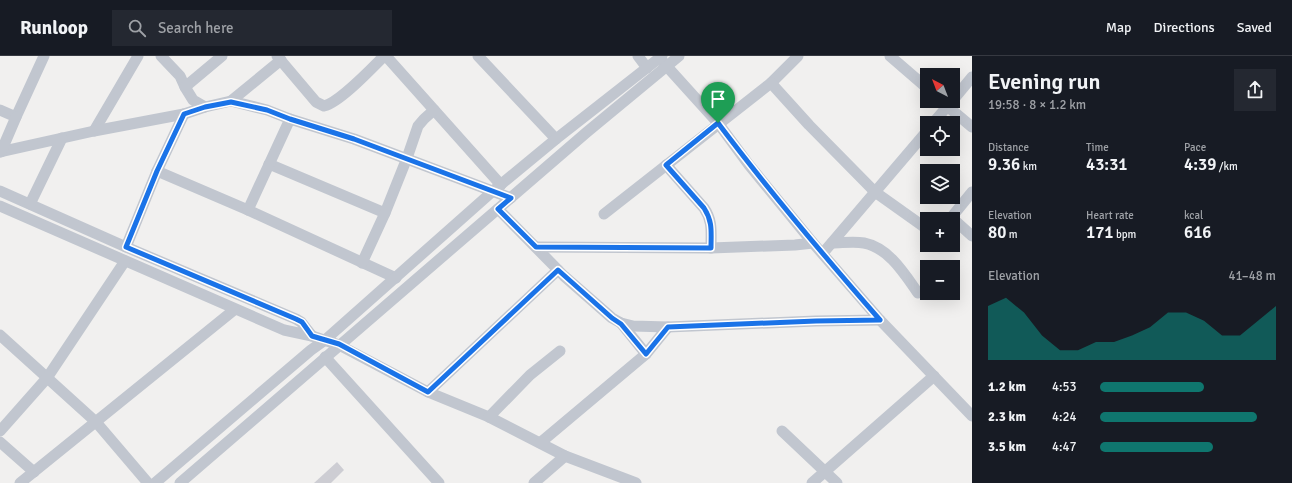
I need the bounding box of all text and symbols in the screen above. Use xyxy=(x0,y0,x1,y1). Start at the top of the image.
search box xyxy=(112,10,392,46)
text: Runloop xyxy=(20,16,88,40)
icon: search xyxy=(126,17,148,39)
text: Search here xyxy=(158,19,234,37)
text: Map xyxy=(1106,19,1132,36)
text: Directions xyxy=(1154,19,1215,36)
text: Saved xyxy=(1237,19,1272,36)
north arrow xyxy=(920,68,960,108)
map controls xyxy=(920,68,960,300)
text: Evening run xyxy=(988,68,1101,95)
button: share xyxy=(1234,69,1276,111)
pin xyxy=(701,82,735,123)
icon: arrive xyxy=(707,88,729,110)
text: 19:58 · 8 × 1.2 km xyxy=(988,97,1086,113)
button: locate xyxy=(920,116,960,156)
text: Distance xyxy=(988,141,1029,154)
text: Time xyxy=(1086,141,1109,154)
text: Pace xyxy=(1184,141,1206,154)
text: 9.36 xyxy=(988,154,1020,175)
text: 43:31 xyxy=(1086,154,1128,175)
text: 4:39 xyxy=(1184,154,1216,175)
text: km xyxy=(1020,160,1037,173)
text: /km xyxy=(1216,160,1238,173)
button: layers xyxy=(920,164,960,204)
text: Elevation xyxy=(988,209,1032,222)
text: Heart rate xyxy=(1086,209,1134,222)
text: kcal xyxy=(1184,209,1203,222)
button: + xyxy=(920,212,960,252)
text: 80 xyxy=(988,222,1006,243)
text: 171 xyxy=(1086,222,1114,243)
text: 616 xyxy=(1184,222,1212,243)
text: m xyxy=(1006,228,1018,241)
text: bpm xyxy=(1114,228,1136,241)
button: − xyxy=(920,260,960,300)
text: Elevation xyxy=(988,268,1040,284)
text: 41–48 m xyxy=(1228,268,1276,284)
text: 1.2 km xyxy=(988,379,1026,395)
text: 4:53 xyxy=(1052,379,1077,395)
text: 2.3 km xyxy=(988,409,1026,425)
text: 4:24 xyxy=(1052,409,1077,425)
text: 3.5 km xyxy=(988,439,1026,455)
text: 4:47 xyxy=(1052,439,1077,455)

